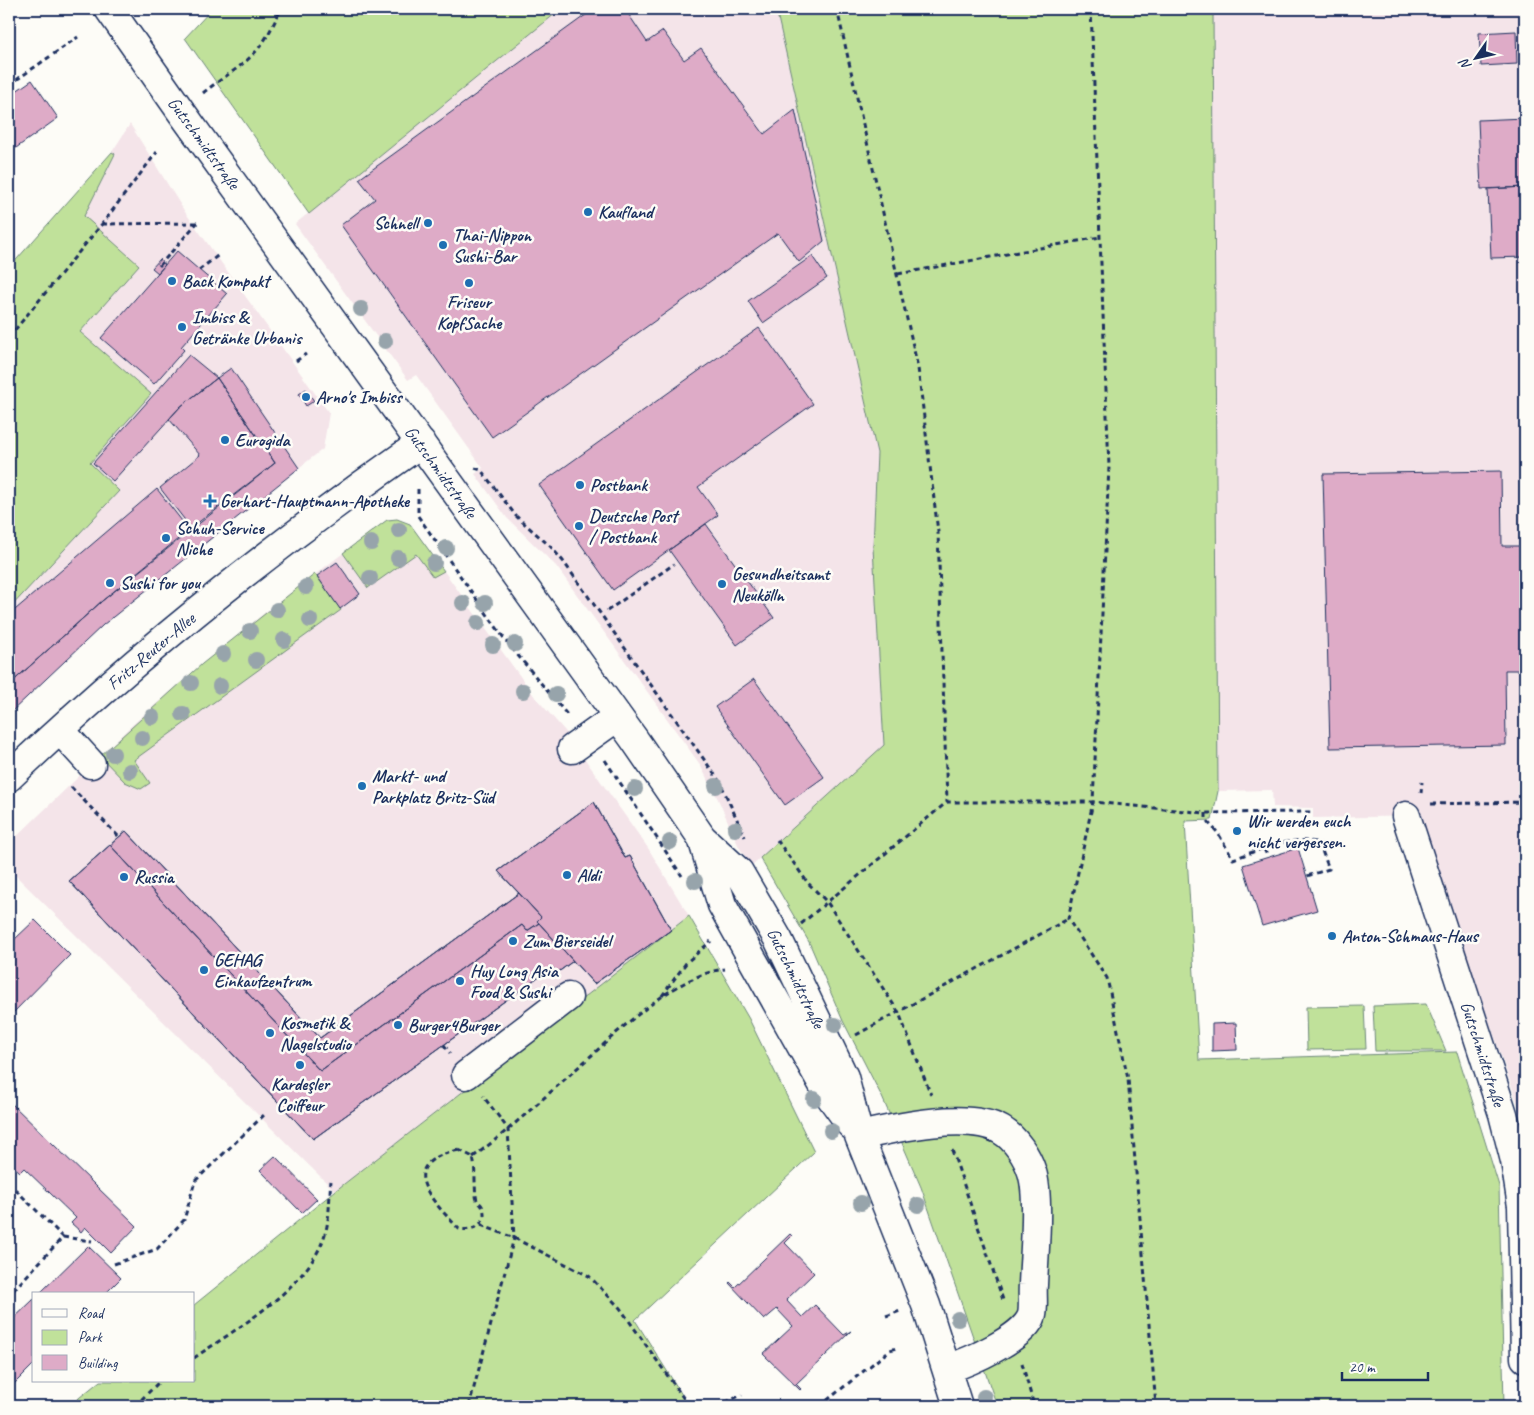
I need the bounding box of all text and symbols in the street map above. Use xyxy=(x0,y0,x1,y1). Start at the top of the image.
north arrow xyxy=(1452,32,1502,82)
text: N xyxy=(1455,55,1475,73)
street label: Gutschmidtstraße xyxy=(163,92,246,194)
place label: Kaufland xyxy=(598,201,656,223)
marker: Kaufland xyxy=(582,206,594,218)
place label: Schnell xyxy=(374,212,422,234)
marker: Schnell xyxy=(422,217,434,229)
place label: Thai-Nippon Sushi-Bar xyxy=(453,224,533,267)
marker: Thai-Nippon Sushi-Bar xyxy=(437,239,449,251)
place label: Back Kompakt xyxy=(182,270,272,292)
marker: Back Kompakt xyxy=(166,275,178,287)
marker: Friseur KopfSache xyxy=(463,277,475,289)
place label: Friseur KopfSache xyxy=(437,291,503,334)
place label: Imbiss & Getränke Urbanis xyxy=(192,306,303,349)
marker: Imbiss & Getränke Urbanis xyxy=(176,321,188,333)
place label: Arno's Imbiss xyxy=(316,386,403,408)
marker: Arno's Imbiss xyxy=(300,391,312,403)
street label: Gutschmidtstraße xyxy=(400,421,483,523)
place label: Eurogida xyxy=(235,429,292,451)
marker: Eurogida xyxy=(219,434,231,446)
place label: Postbank xyxy=(590,474,649,496)
marker: Postbank xyxy=(574,479,586,491)
place label: Gerhart-Hauptmann-Apotheke xyxy=(220,490,411,512)
marker: Gerhart-Hauptmann-Apotheke xyxy=(204,495,216,507)
place label: Deutsche Post / Postbank xyxy=(589,505,680,548)
place label: Schuh-Service Niche xyxy=(176,517,266,560)
marker: Deutsche Post / Postbank xyxy=(573,520,585,532)
marker: Schuh-Service Niche xyxy=(160,532,172,544)
place label: Gesundheitsamt Neukölln xyxy=(732,563,831,606)
place label: Sushi for you xyxy=(120,572,202,594)
marker: Sushi for you xyxy=(104,577,116,589)
marker: Gesundheitsamt Neukölln xyxy=(716,578,728,590)
street label: Fritz-Reuter-Allee xyxy=(102,607,200,694)
place label: Markt- und Parkplatz Britz-Süd xyxy=(372,765,497,808)
marker: Markt- und Parkplatz Britz-Süd xyxy=(356,780,368,792)
place label: Wir werden euch nicht vergessen. xyxy=(1247,810,1352,853)
marker: Wir werden euch nicht vergessen. xyxy=(1231,825,1243,837)
place label: Aldi xyxy=(577,864,603,886)
place label: Russia xyxy=(134,866,175,888)
marker: Aldi xyxy=(561,869,573,881)
marker: Russia xyxy=(118,871,130,883)
street label: Gutschmidtstraße xyxy=(762,924,830,1033)
place label: Anton-Schmaus-Haus xyxy=(1342,925,1479,947)
place label: Zum Bierseidel xyxy=(523,930,615,952)
marker: Anton-Schmaus-Haus xyxy=(1326,930,1338,942)
marker: Zum Bierseidel xyxy=(507,935,519,947)
place label: GEHAG Einkaufzentrum xyxy=(214,949,313,992)
place label: Huy Long Asia Food & Sushi xyxy=(470,960,560,1003)
marker: GEHAG Einkaufzentrum xyxy=(198,964,210,976)
marker: Huy Long Asia Food & Sushi xyxy=(454,975,466,987)
street label: Gutschmidtstraße xyxy=(1456,999,1511,1110)
place label: Kosmetik & Nagelstudio xyxy=(280,1012,353,1055)
place label: Burger4Burger xyxy=(408,1014,502,1036)
marker: Burger4Burger xyxy=(392,1019,404,1031)
marker: Kosmetik & Nagelstudio xyxy=(264,1027,276,1039)
marker: Kardeşler Coiffeur xyxy=(294,1059,306,1071)
place label: Kardeşler Coiffeur xyxy=(271,1073,332,1116)
legend xyxy=(32,1292,195,1382)
text: Road xyxy=(78,1304,105,1323)
text: Park xyxy=(78,1328,103,1347)
scale bar xyxy=(1342,1350,1428,1382)
text: Building xyxy=(78,1354,118,1373)
text: 20 m xyxy=(1349,1358,1376,1377)

